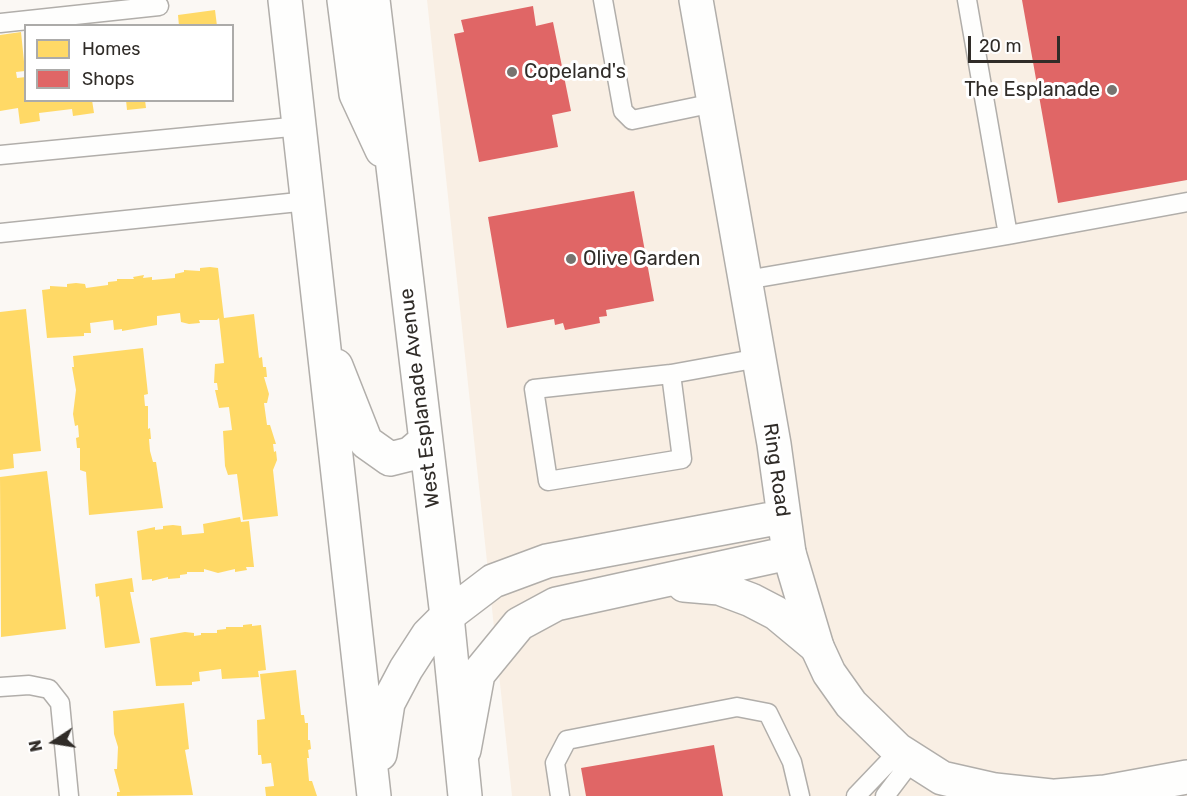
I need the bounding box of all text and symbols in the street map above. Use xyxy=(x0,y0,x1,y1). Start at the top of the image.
legend xyxy=(24,24,234,102)
scale bar xyxy=(971,24,1062,62)
text: 20 m xyxy=(979,35,1021,57)
text: Homes xyxy=(82,38,140,60)
place label: Copeland's xyxy=(524,60,626,84)
marker: Copeland's xyxy=(505,65,519,79)
text: Shops xyxy=(82,68,134,90)
place label: The Esplanade xyxy=(964,78,1100,102)
marker: The Esplanade xyxy=(1105,83,1119,97)
place label: Olive Garden xyxy=(583,247,700,271)
marker: Olive Garden xyxy=(564,252,578,266)
street label: West Esplanade Avenue xyxy=(395,287,445,509)
street label: Ring Road xyxy=(758,422,794,518)
north arrow xyxy=(24,712,84,772)
text: N xyxy=(25,738,46,753)

